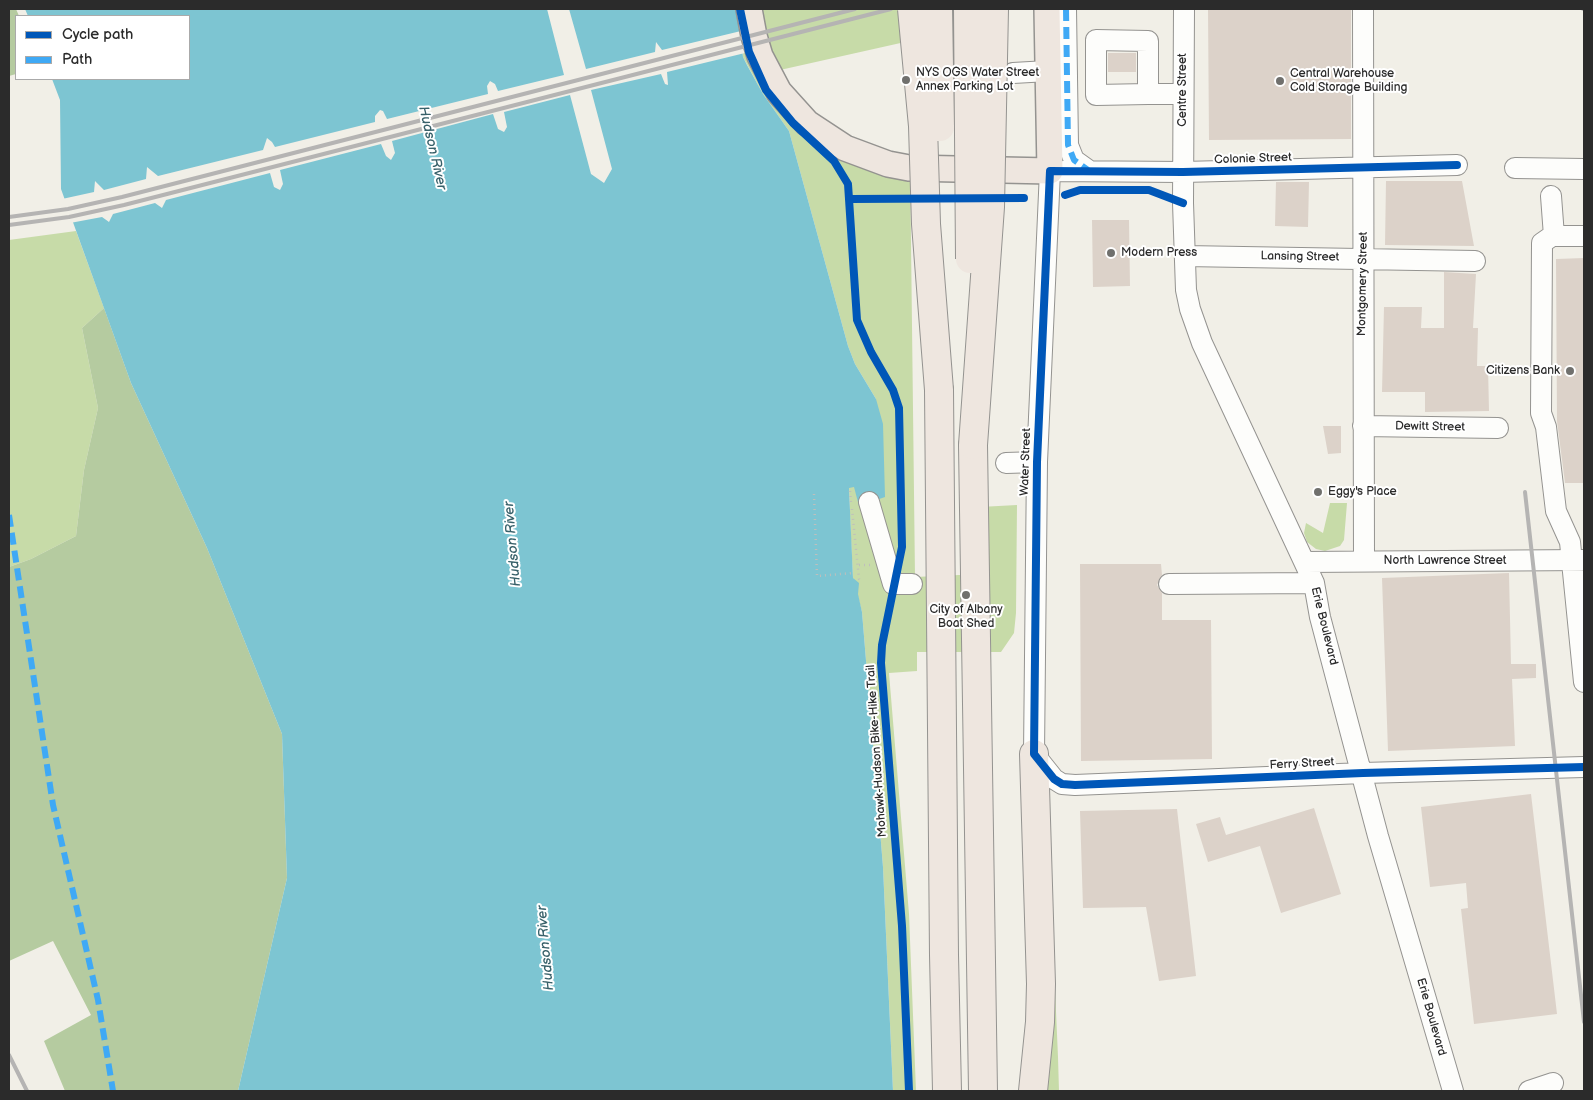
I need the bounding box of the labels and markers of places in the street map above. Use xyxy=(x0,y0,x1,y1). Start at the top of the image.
place label: NYS OGS Water Street Annex Parking Lot xyxy=(916,66,1039,94)
place label: Central Warehouse Cold Storage Building xyxy=(1290,67,1407,95)
marker: NYS OGS Water Street Annex Parking Lot xyxy=(900,74,912,86)
marker: Central Warehouse Cold Storage Building xyxy=(1274,75,1286,87)
place label: Modern Press xyxy=(1121,246,1197,260)
marker: Modern Press xyxy=(1105,247,1117,259)
place label: Citizens Bank xyxy=(1486,364,1560,378)
marker: Citizens Bank xyxy=(1564,365,1576,377)
place label: Eggy's Place xyxy=(1328,485,1397,499)
marker: Eggy's Place xyxy=(1312,486,1324,498)
marker: City of Albany Boat Shed xyxy=(960,589,972,601)
place label: City of Albany Boat Shed xyxy=(929,603,1003,631)

